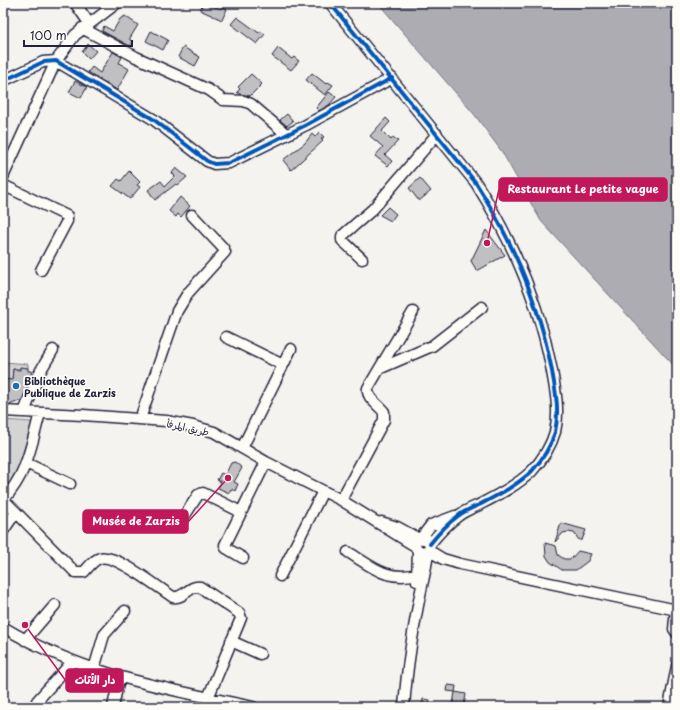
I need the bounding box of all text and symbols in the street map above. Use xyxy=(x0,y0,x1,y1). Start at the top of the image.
scale bar xyxy=(24,22,132,48)
text: 100 m xyxy=(30,26,67,44)
callout: Restaurant Le petite vague xyxy=(499,178,667,201)
text: Restaurant Le petite vague xyxy=(507,180,659,197)
place label: Bibliothèque Publique de Zarzis xyxy=(24,373,116,400)
marker: Bibliothèque Publique de Zarzis xyxy=(11,381,21,391)
street label: طريق المرفأ xyxy=(165,415,211,439)
callout: Musée de Zarzis xyxy=(83,510,188,533)
text: Musée de Zarzis xyxy=(92,512,180,529)
callout: دار الأثاث xyxy=(66,669,123,692)
text: دار الأثاث xyxy=(75,671,115,688)

